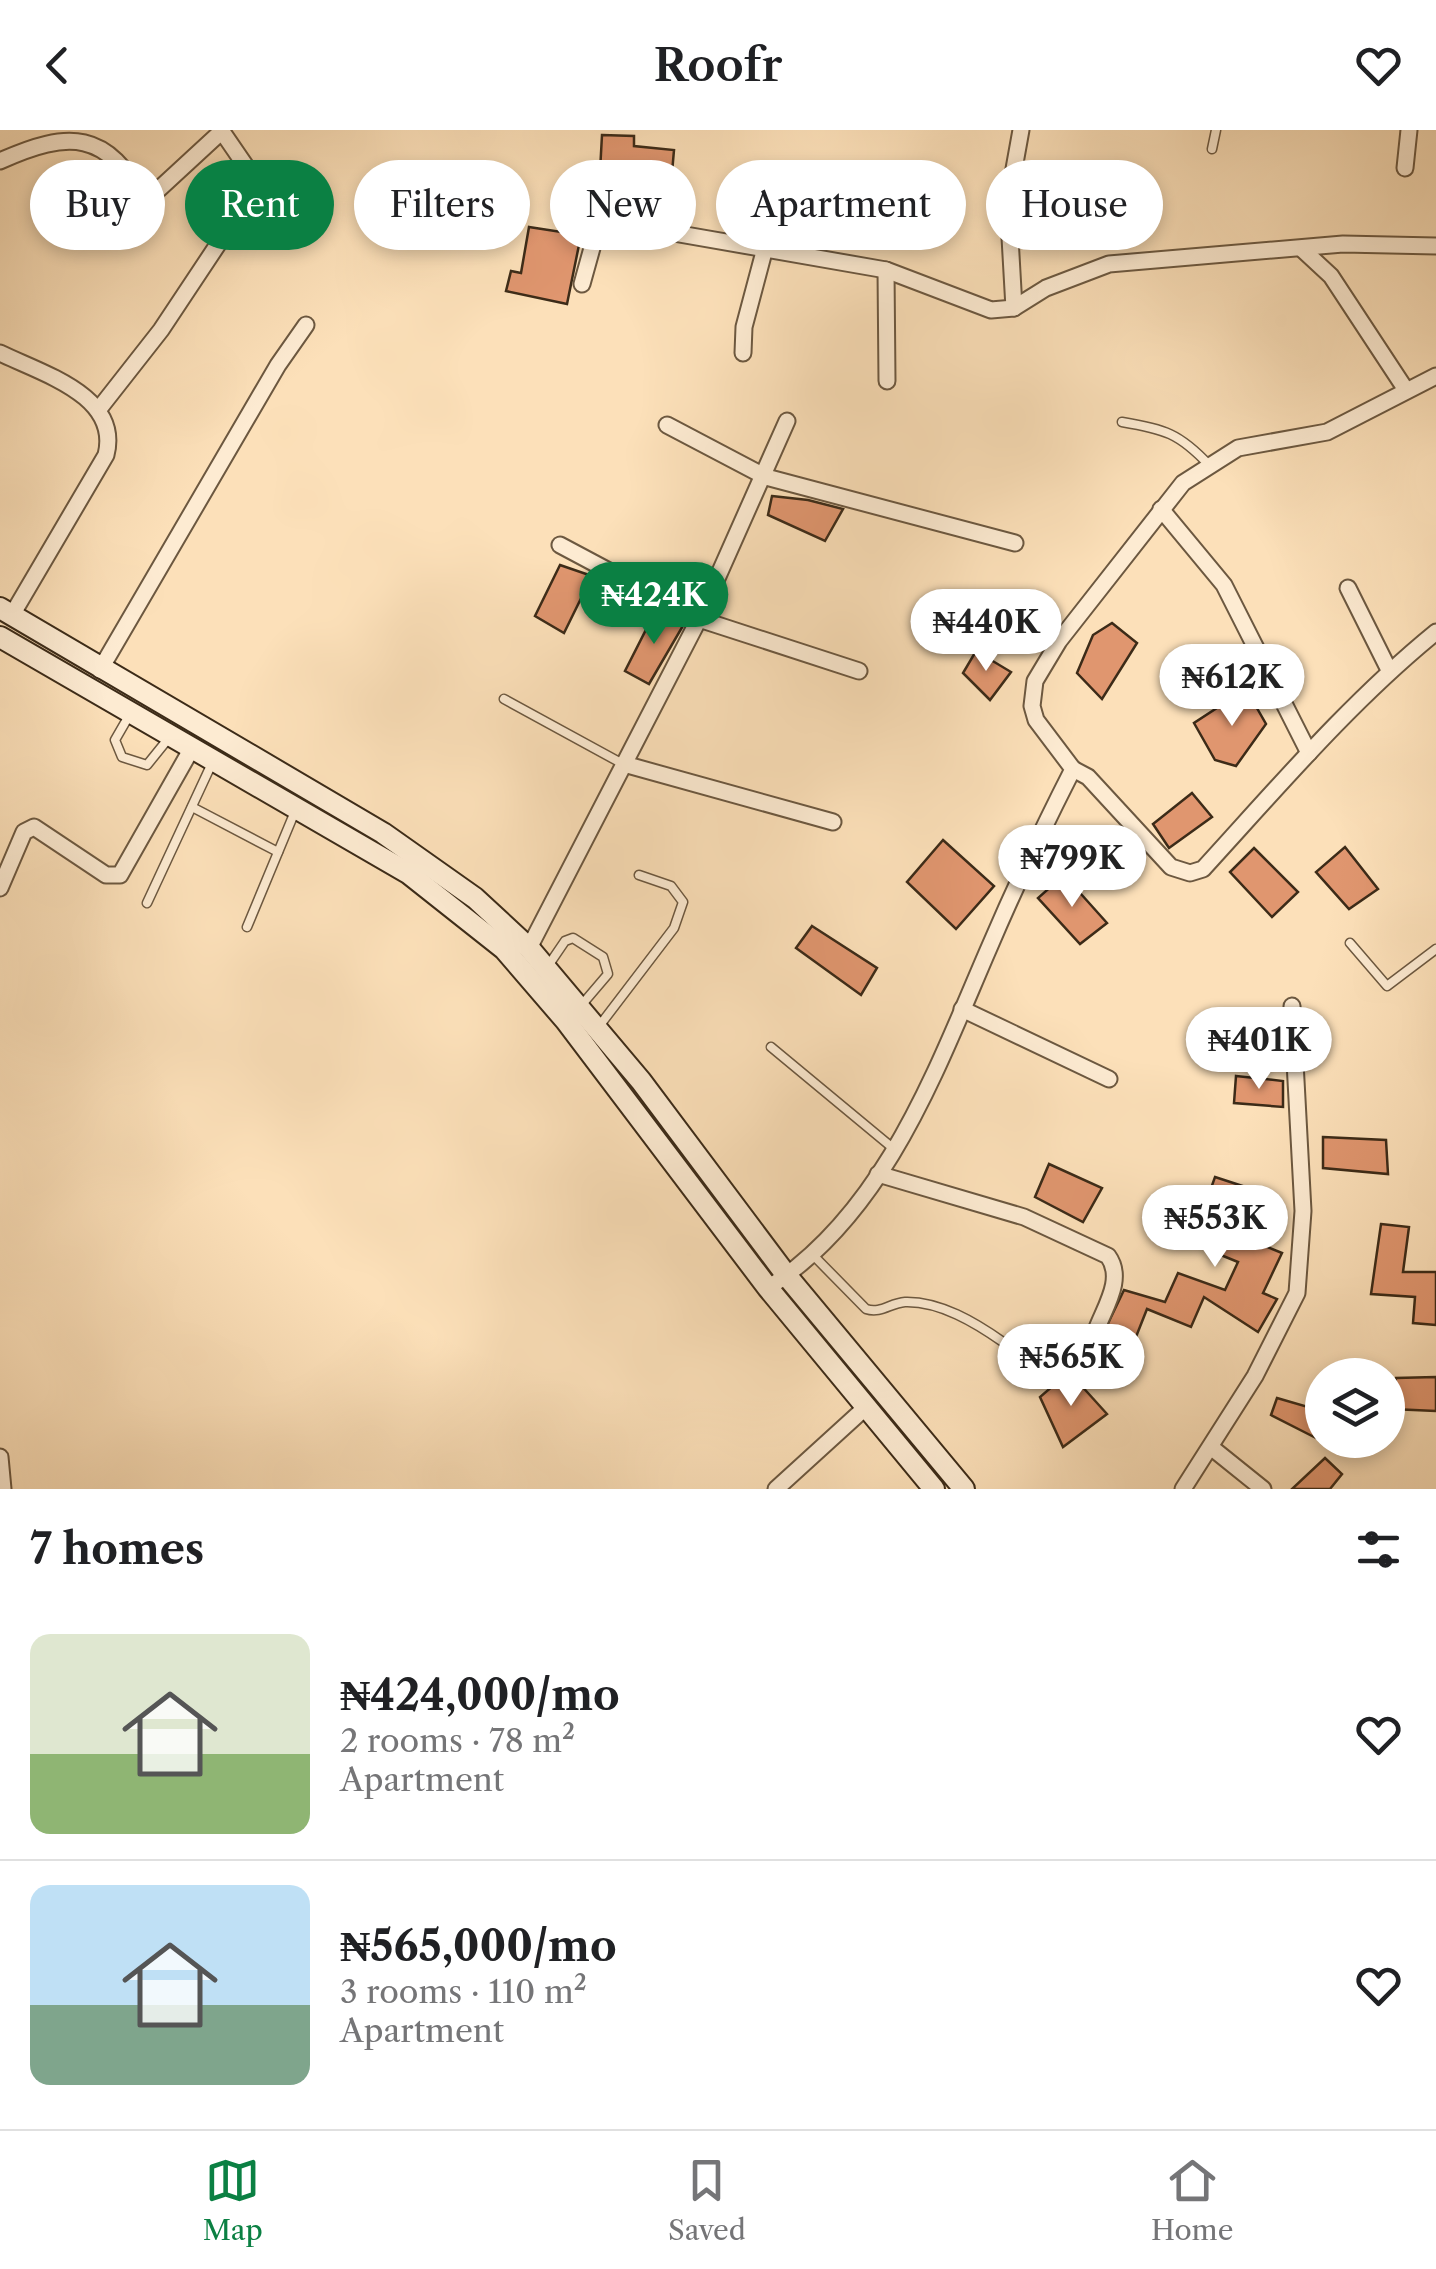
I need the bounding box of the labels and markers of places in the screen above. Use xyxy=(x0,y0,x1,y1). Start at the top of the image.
pin: ₦424K xyxy=(584,562,724,647)
pin: ₦440K xyxy=(916,589,1056,674)
pin: ₦612K xyxy=(1162,644,1302,729)
pin: ₦799K xyxy=(1002,825,1142,910)
pin: ₦401K xyxy=(1189,1007,1329,1092)
pin: ₦553K xyxy=(1145,1185,1285,1270)
pin: ₦565K xyxy=(1001,1324,1141,1409)

